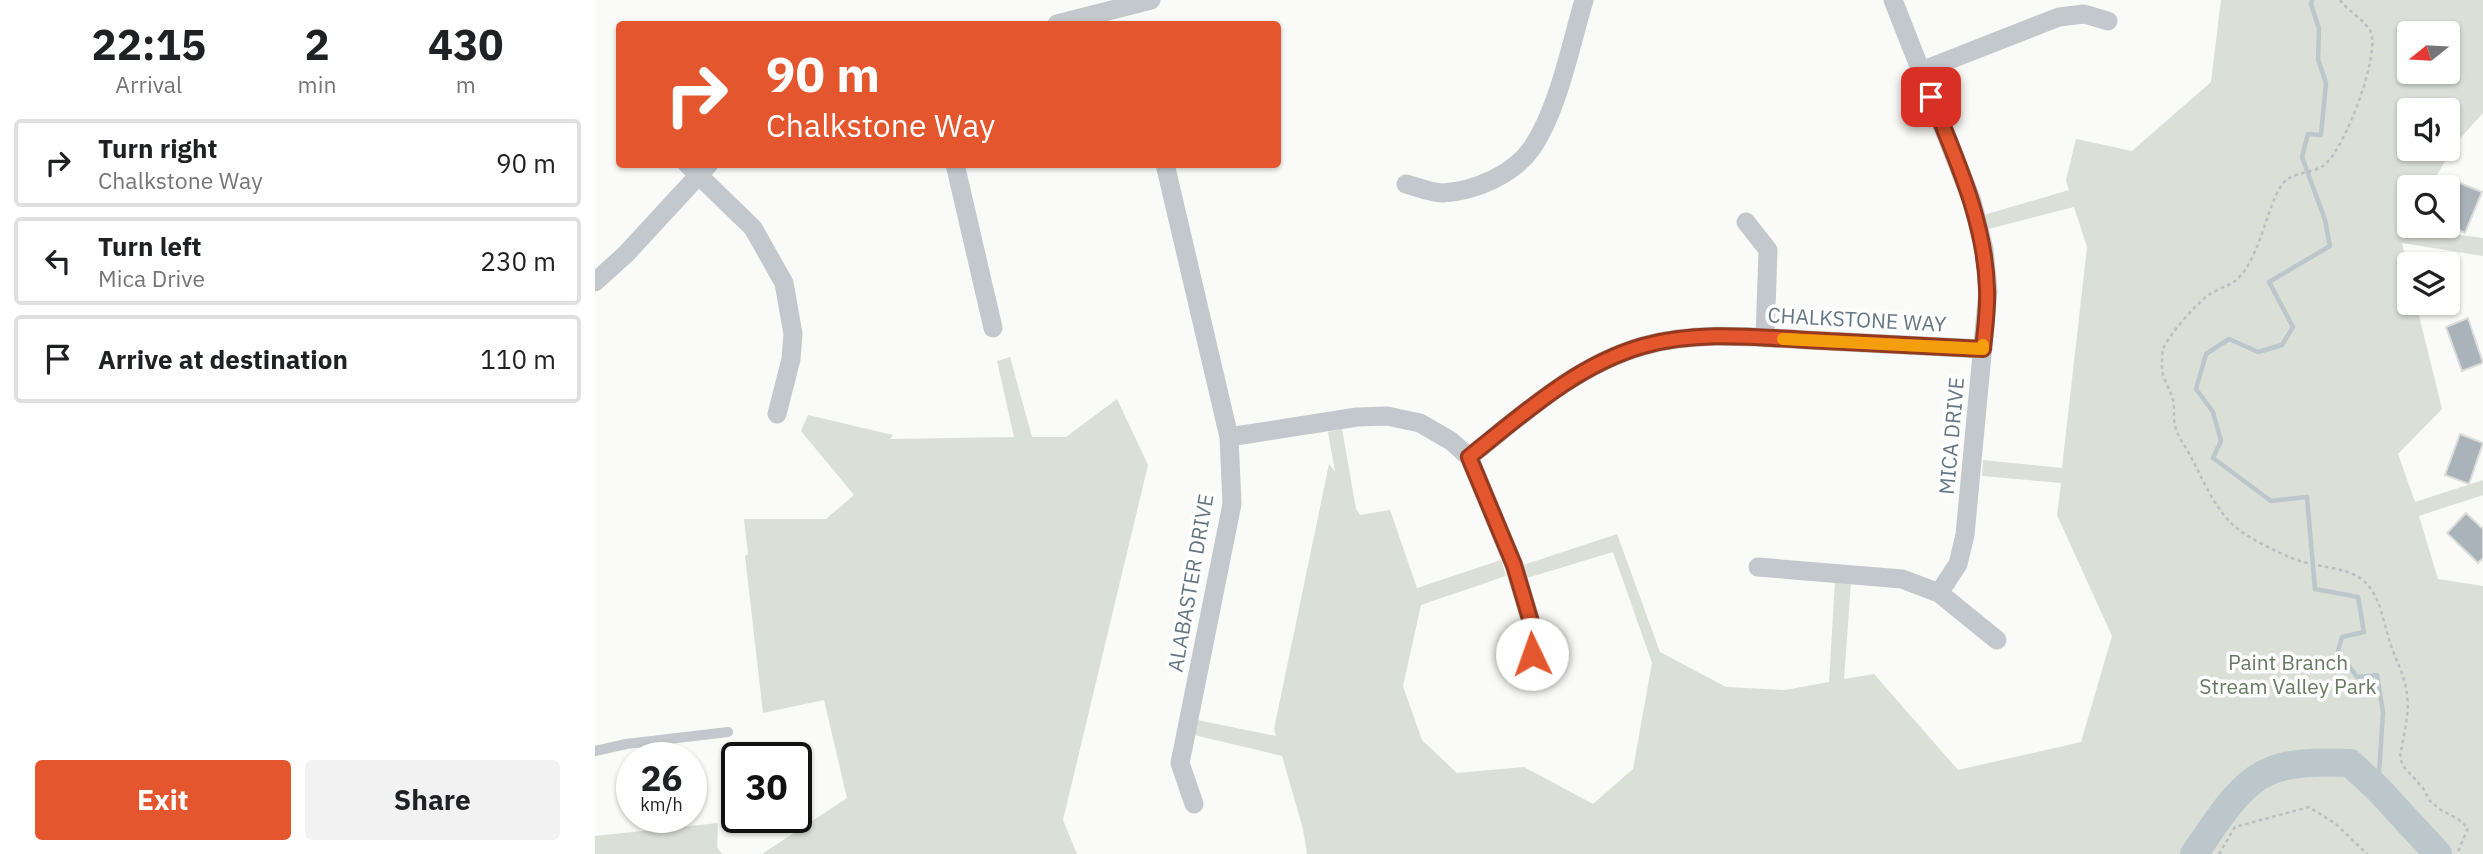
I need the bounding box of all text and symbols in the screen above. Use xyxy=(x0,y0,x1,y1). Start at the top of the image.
text: 22:15 xyxy=(91,17,206,72)
text: 2 xyxy=(304,17,330,72)
text: 430 xyxy=(428,17,504,72)
north arrow xyxy=(2397,21,2461,84)
map controls xyxy=(2397,21,2460,315)
text: 90 m xyxy=(766,42,880,105)
icon: right xyxy=(651,49,742,140)
pin xyxy=(1901,67,1961,127)
text: Arrival xyxy=(115,69,182,99)
text: min xyxy=(298,69,336,99)
text: m xyxy=(456,69,476,99)
icon: arrive xyxy=(1912,78,1950,116)
button: sound xyxy=(2397,98,2460,161)
text: Chalkstone Way xyxy=(766,104,995,146)
text: Turn right xyxy=(98,131,217,165)
icon: right xyxy=(39,144,77,182)
text: 90 m xyxy=(496,146,556,180)
text: Chalkstone Way xyxy=(98,165,263,195)
button: search xyxy=(2397,175,2460,238)
text: Turn left xyxy=(98,229,201,263)
icon: left xyxy=(39,242,77,280)
text: 230 m xyxy=(480,244,556,278)
button: layers xyxy=(2397,252,2460,315)
text: Mica Drive xyxy=(98,263,205,293)
street label: CHALKSTONE WAY xyxy=(1767,300,1948,338)
icon: arrive xyxy=(39,340,77,378)
text: Arrive at destination xyxy=(98,342,348,376)
text: 110 m xyxy=(480,342,556,376)
street label: MICA DRIVE xyxy=(1932,376,1970,496)
street label: ALABASTER DRIVE xyxy=(1161,492,1219,674)
position arrow xyxy=(1495,617,1569,691)
park label: Paint Branch Stream Valley Park xyxy=(2199,648,2377,700)
speed limit sign: 30 xyxy=(721,742,812,833)
text: 26 xyxy=(640,755,683,801)
button: Exit xyxy=(35,760,291,840)
button: Share xyxy=(305,760,560,840)
text: km/h xyxy=(640,793,683,816)

